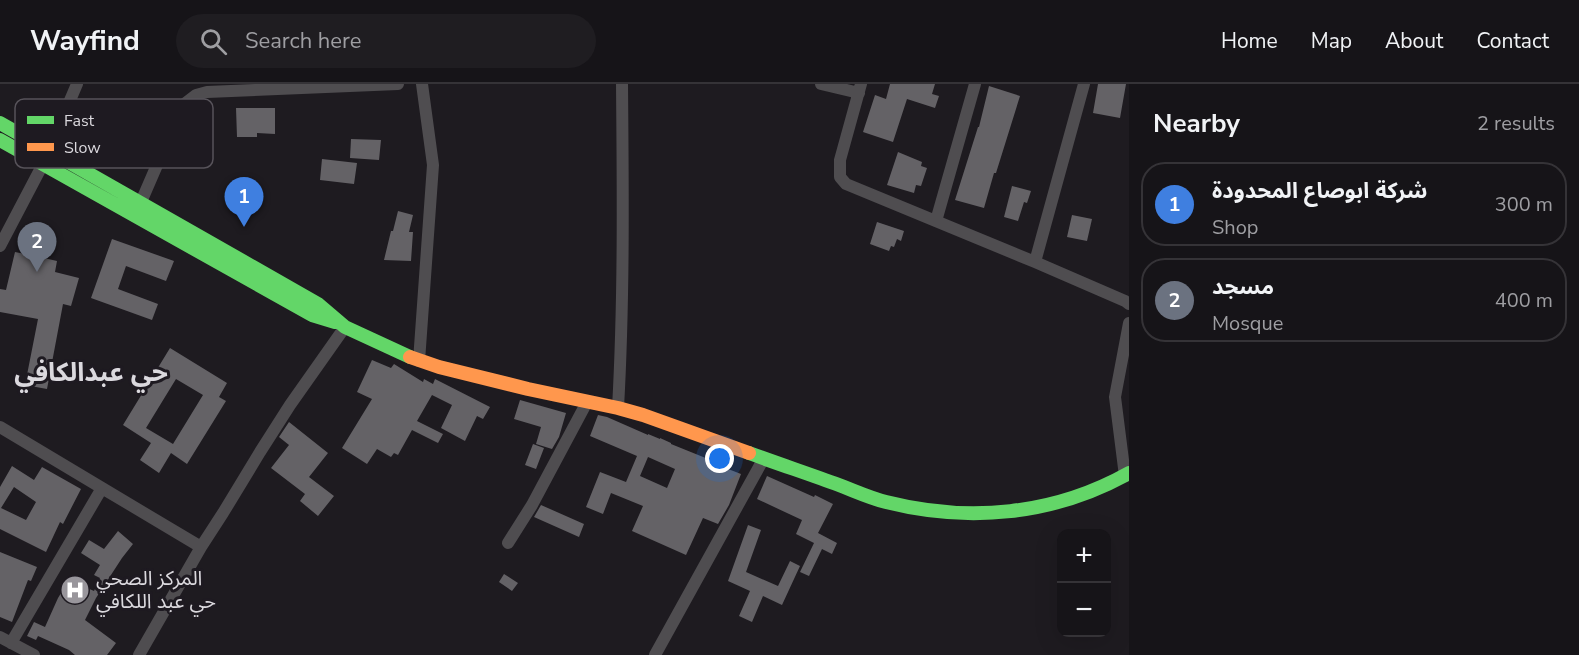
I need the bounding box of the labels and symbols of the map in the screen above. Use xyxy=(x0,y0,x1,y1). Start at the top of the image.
legend xyxy=(15,99,213,168)
text: Fast xyxy=(64,110,95,132)
text: Slow xyxy=(64,137,101,159)
pin: 1 xyxy=(224,178,264,227)
pin: 2 xyxy=(18,222,57,272)
district label: حي عبدالكافي xyxy=(14,355,168,393)
your location xyxy=(705,444,734,473)
place label: المركز الصحي حي عبد اللكافي xyxy=(96,565,216,616)
hospital icon: المركز الصحي حي عبد اللكافي xyxy=(59,574,91,606)

